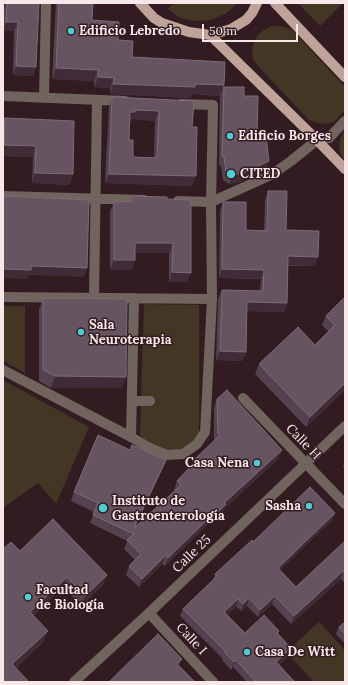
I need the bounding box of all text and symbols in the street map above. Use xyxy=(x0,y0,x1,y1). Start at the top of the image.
scale bar xyxy=(204,16,300,42)
place label: Edificio Lebredo xyxy=(79,23,180,39)
text: 50 m xyxy=(209,23,237,38)
marker: Edificio Lebredo xyxy=(66,26,76,36)
place label: Edificio Borges xyxy=(238,128,331,144)
marker: Edificio Borges xyxy=(225,131,235,141)
place label: CITED xyxy=(240,166,280,182)
marker: CITED xyxy=(225,168,237,180)
place label: Sala Neuroterapia xyxy=(89,317,171,348)
marker: Sala Neuroterapia xyxy=(76,327,86,337)
street label: Calle H xyxy=(282,421,324,463)
place label: Casa Nena xyxy=(185,455,249,471)
marker: Casa Nena xyxy=(252,458,262,468)
place label: Instituto de Gastroenterología xyxy=(112,493,225,524)
place label: Sasha xyxy=(265,498,301,514)
marker: Sasha xyxy=(304,501,314,511)
marker: Instituto de Gastroenterología xyxy=(97,502,109,514)
street label: Calle 25 xyxy=(170,532,214,576)
place label: Facultad de Biología xyxy=(36,582,104,613)
marker: Facultad de Biología xyxy=(23,592,33,602)
street label: Calle I xyxy=(172,620,210,658)
place label: Casa De Witt xyxy=(255,644,335,660)
marker: Casa De Witt xyxy=(242,647,252,657)

